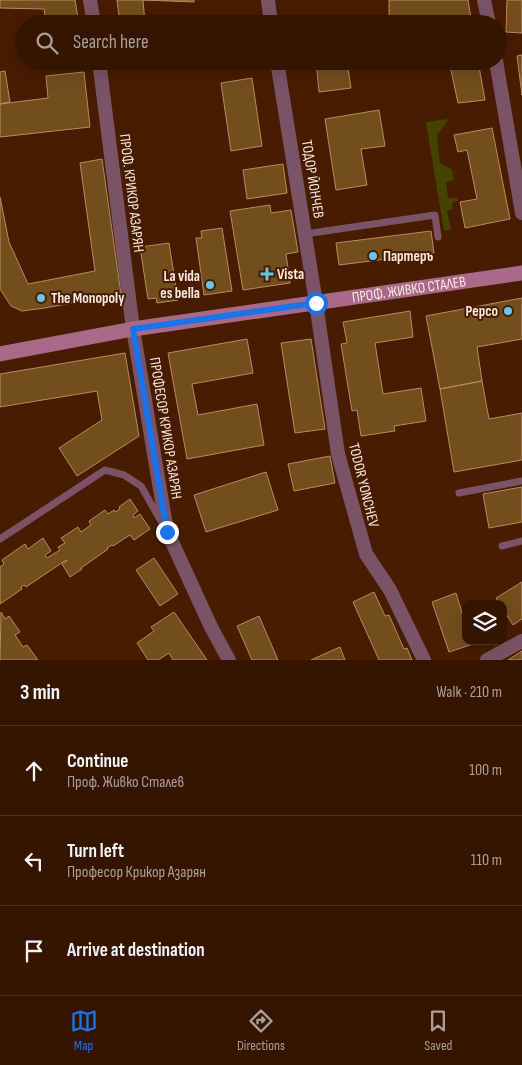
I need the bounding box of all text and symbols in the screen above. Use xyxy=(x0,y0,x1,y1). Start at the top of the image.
search box xyxy=(15,15,507,70)
icon: search xyxy=(33,29,61,57)
text: Search here xyxy=(73,31,149,54)
street label: ПРОФ. КРИКОР АЗАРЯН xyxy=(115,133,148,253)
street label: ТОДОР ЙОНЧЕВ xyxy=(297,138,328,220)
place label: Партеръ xyxy=(383,247,433,266)
marker: Партеръ xyxy=(367,250,379,262)
place label: Vista xyxy=(277,265,304,284)
place label: La vida es bella xyxy=(160,267,200,303)
marker: Vista xyxy=(261,268,273,280)
street label: ПРОФ. ЖИВКО СТАЛЕВ xyxy=(351,272,467,307)
marker: La vida es bella xyxy=(204,279,216,291)
place label: The Monopoly xyxy=(51,289,125,308)
marker: The Monopoly xyxy=(35,292,47,304)
route start xyxy=(305,292,328,315)
place label: Pepco xyxy=(465,302,498,321)
marker: Pepco xyxy=(502,305,514,317)
street label: ПРОФЕСОР КРИКОР АЗАРЯН xyxy=(145,356,186,500)
street label: TODOR YONCHEV xyxy=(344,441,383,529)
route end xyxy=(156,521,179,544)
map controls xyxy=(462,600,507,645)
button: layers xyxy=(462,600,507,645)
text: 3 min xyxy=(20,680,60,705)
text: Walk · 210 m xyxy=(436,683,502,702)
text: Continue xyxy=(67,750,128,773)
icon: ahead xyxy=(20,757,48,785)
text: 100 m xyxy=(469,761,502,780)
text: Проф. Живко Сталев xyxy=(67,773,184,792)
text: Turn left xyxy=(67,840,124,863)
icon: left xyxy=(20,847,48,875)
text: 110 m xyxy=(471,851,502,870)
text: Професор Крикор Азарян xyxy=(67,863,206,882)
icon: arrive xyxy=(20,937,48,965)
text: Arrive at destination xyxy=(67,939,205,962)
tab: Map xyxy=(70,1007,98,1054)
tab: Directions xyxy=(237,1007,285,1054)
tab: Saved xyxy=(424,1007,452,1054)

